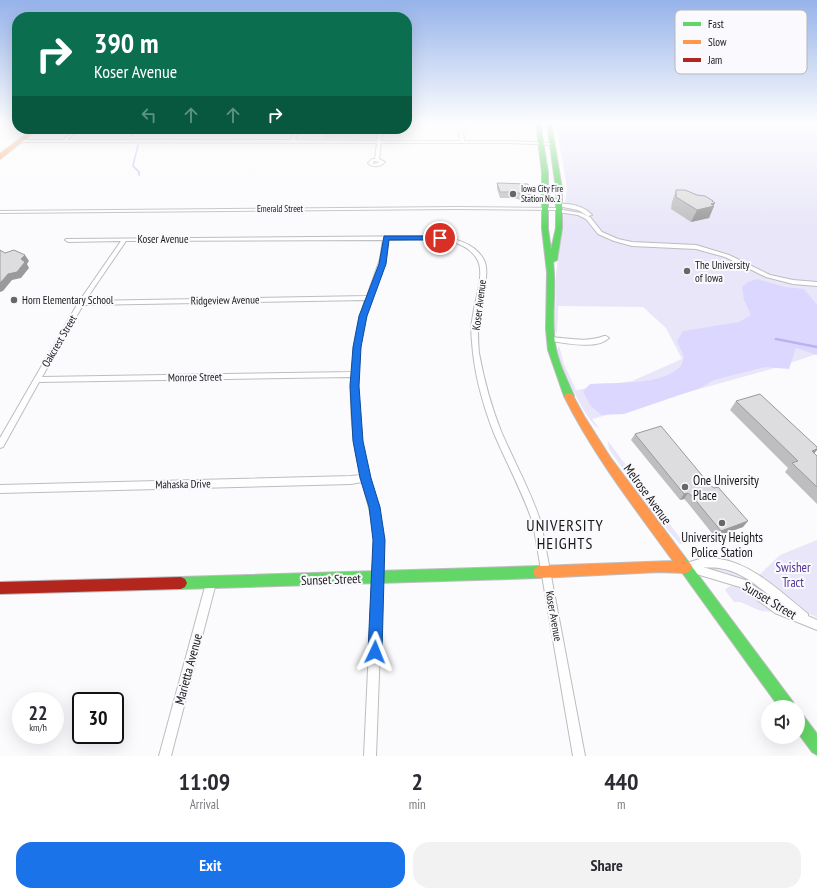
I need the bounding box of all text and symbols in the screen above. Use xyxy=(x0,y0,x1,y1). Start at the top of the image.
legend xyxy=(675,10,807,74)
text: Fast xyxy=(708,17,724,31)
text: 390 m xyxy=(94,24,158,61)
icon: right xyxy=(28,28,80,80)
text: Slow xyxy=(708,35,727,49)
text: Jam xyxy=(707,53,722,67)
text: Koser Avenue xyxy=(94,60,177,83)
icon: left xyxy=(138,104,160,126)
icon: ahead xyxy=(180,104,202,126)
icon: ahead xyxy=(222,104,244,126)
icon: right xyxy=(264,104,286,126)
place label: Iowa City Fire Station No. 2 xyxy=(521,183,563,204)
marker: Iowa City Fire Station No. 2 xyxy=(508,189,518,199)
street label: Emerald Street xyxy=(257,203,304,214)
pin xyxy=(423,221,457,255)
icon: arrive xyxy=(429,227,451,249)
street label: Koser Avenue xyxy=(138,232,189,246)
place label: The University of Iowa xyxy=(695,258,750,285)
marker: The University of Iowa xyxy=(682,266,692,276)
street label: Koser Avenue xyxy=(469,278,489,331)
street label: Ridgeview Avenue xyxy=(190,292,260,308)
place label: Horn Elementary School xyxy=(22,293,114,307)
marker: Horn Elementary School xyxy=(9,295,19,305)
street label: Oakcrest Street xyxy=(38,312,80,370)
street label: Monroe Street xyxy=(168,370,222,384)
street label: Melrose Avenue xyxy=(620,461,675,528)
place label: One University Place xyxy=(693,472,759,504)
street label: Mahaska Drive xyxy=(155,477,211,491)
marker: One University Place xyxy=(680,482,690,492)
district label: UNIVERSITY HEIGHTS xyxy=(526,515,604,553)
marker: University Heights Police Station xyxy=(717,518,727,528)
place label: University Heights Police Station xyxy=(681,529,763,561)
park label: Swisher Tract xyxy=(775,559,811,591)
street label: Sunset Street xyxy=(301,570,362,589)
street label: Sunset Street xyxy=(740,578,800,623)
street label: Koser Avenue xyxy=(543,590,565,643)
position arrow xyxy=(354,631,396,673)
street label: Marietta Avenue xyxy=(171,632,206,707)
speed limit sign: 30 xyxy=(72,692,124,744)
text: 22 xyxy=(28,700,48,726)
map controls xyxy=(761,700,805,744)
button: sound xyxy=(761,700,805,744)
text: km/h xyxy=(29,721,47,734)
text: 11:09 xyxy=(178,766,230,797)
text: 2 xyxy=(411,766,423,797)
text: 440 xyxy=(604,766,639,797)
text: Arrival xyxy=(190,796,219,813)
text: min xyxy=(409,796,426,813)
text: m xyxy=(617,796,626,813)
button: Exit xyxy=(16,842,405,888)
button: Share xyxy=(413,842,801,888)

